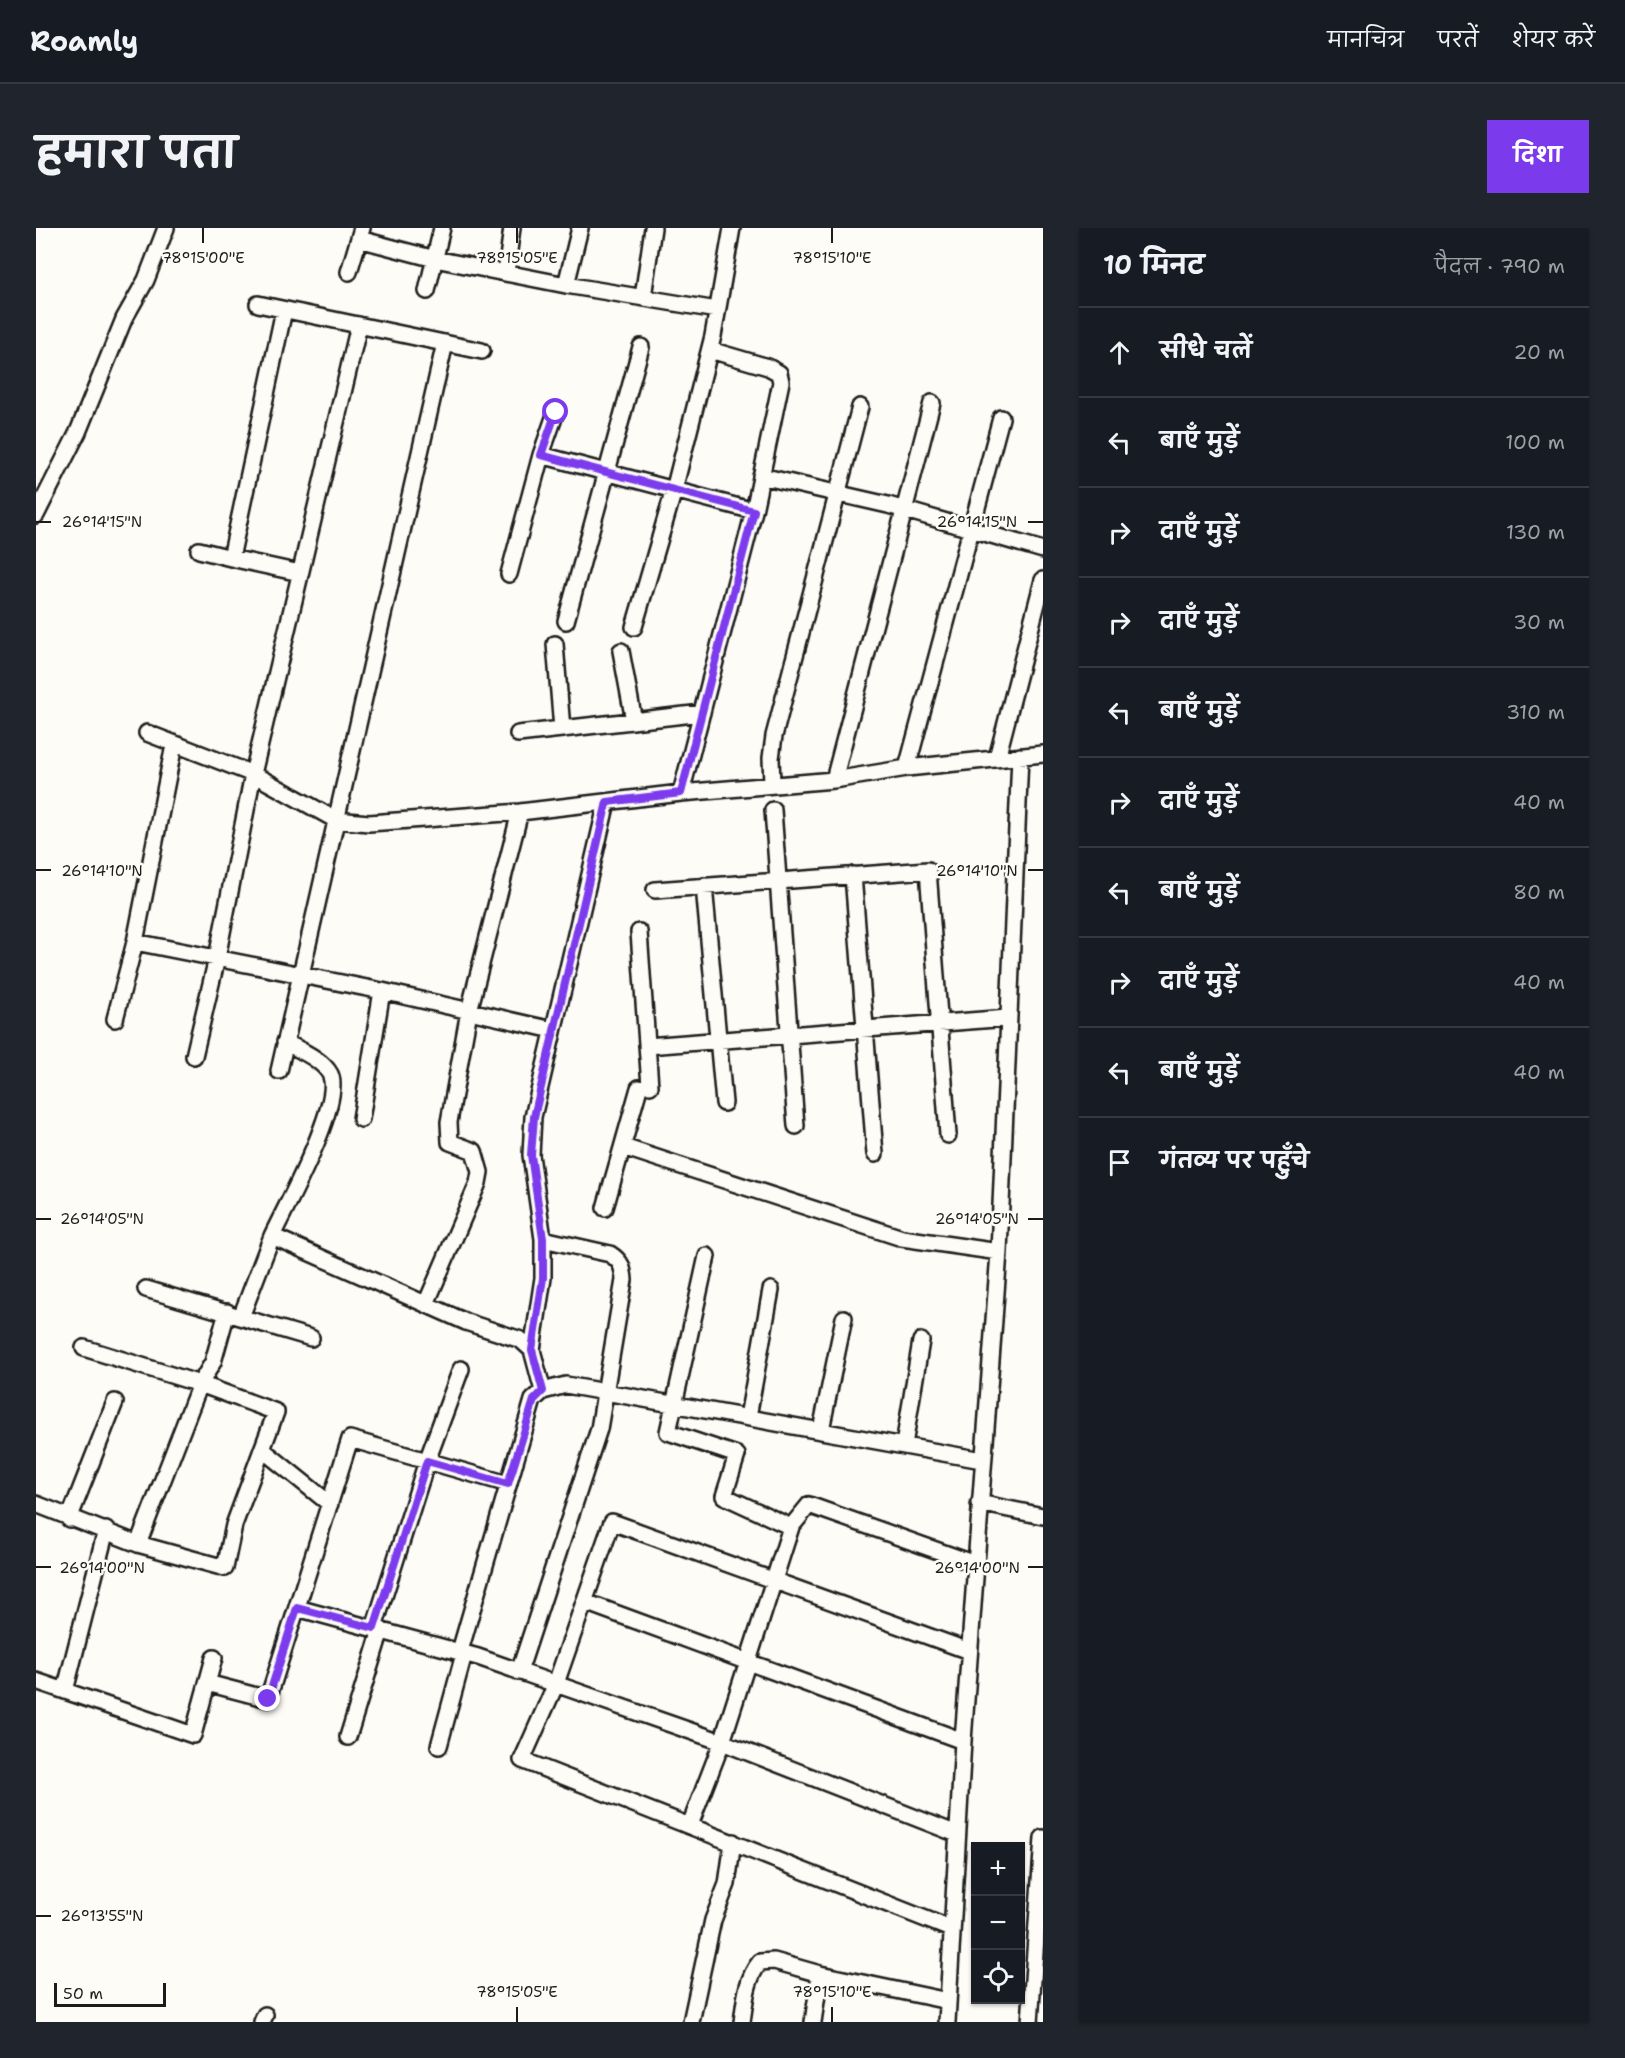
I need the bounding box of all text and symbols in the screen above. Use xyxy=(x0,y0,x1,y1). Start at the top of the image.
text: Roamly xyxy=(30,22,138,60)
text: मानचित्र xyxy=(1327,26,1404,54)
text: परतें xyxy=(1437,26,1479,54)
text: शेयर करें xyxy=(1512,26,1595,54)
button: दिशा xyxy=(1487,120,1589,193)
text: हमारा पता xyxy=(36,124,237,180)
text: 10 मिनट xyxy=(1103,247,1204,282)
text: 78°15'00"E xyxy=(161,248,245,268)
text: 78°15'05"E xyxy=(476,248,558,268)
text: 78°15'10"E xyxy=(793,248,872,268)
text: पैदल · 790 m xyxy=(1434,253,1565,279)
icon: ahead xyxy=(1103,336,1136,369)
text: सीधे चलें xyxy=(1160,336,1252,365)
text: 20 m xyxy=(1514,339,1565,365)
route start xyxy=(542,398,568,424)
icon: left xyxy=(1103,426,1136,459)
text: बाएँ मुड़ें xyxy=(1160,426,1239,455)
text: 100 m xyxy=(1505,429,1565,455)
text: 26°14'15"N xyxy=(62,512,142,532)
text: 26°14'15"N xyxy=(937,512,1017,532)
icon: right xyxy=(1103,516,1136,549)
text: दाएँ मुड़ें xyxy=(1160,516,1239,545)
text: 130 m xyxy=(1506,519,1565,545)
icon: right xyxy=(1103,606,1136,639)
text: दाएँ मुड़ें xyxy=(1160,606,1239,635)
text: 30 m xyxy=(1513,609,1565,635)
icon: left xyxy=(1103,696,1136,729)
text: बाएँ मुड़ें xyxy=(1160,696,1239,725)
text: 310 m xyxy=(1506,699,1565,725)
icon: right xyxy=(1103,786,1136,819)
text: दाएँ मुड़ें xyxy=(1160,786,1239,815)
text: 40 m xyxy=(1513,789,1565,815)
text: 26°14'10"N xyxy=(61,861,143,881)
text: 26°14'10"N xyxy=(936,861,1018,881)
icon: left xyxy=(1103,876,1136,909)
text: बाएँ मुड़ें xyxy=(1160,876,1239,905)
text: 80 m xyxy=(1513,879,1565,905)
icon: right xyxy=(1103,966,1136,999)
text: दाएँ मुड़ें xyxy=(1160,966,1239,995)
text: 40 m xyxy=(1513,969,1565,995)
icon: left xyxy=(1103,1056,1136,1089)
text: बाएँ मुड़ें xyxy=(1160,1056,1239,1085)
text: 40 m xyxy=(1513,1059,1565,1085)
icon: arrive xyxy=(1103,1146,1136,1179)
text: गंतव्य पर पहुँचे xyxy=(1160,1146,1309,1175)
text: 26°14'05"N xyxy=(60,1209,144,1229)
text: 26°14'05"N xyxy=(935,1209,1019,1229)
text: 26°14'00"N xyxy=(59,1558,145,1578)
text: 26°14'00"N xyxy=(934,1558,1020,1578)
route end xyxy=(254,1685,280,1711)
map controls xyxy=(971,1842,1025,2004)
button: + xyxy=(971,1842,1025,1896)
button: − xyxy=(971,1896,1025,1950)
text: 26°13'55"N xyxy=(61,1906,143,1926)
button: locate xyxy=(971,1950,1025,2004)
scale bar xyxy=(54,1980,166,2008)
text: 78°15'05"E xyxy=(476,1982,558,2002)
text: 78°15'10"E xyxy=(793,1982,872,2002)
text: 50 m xyxy=(63,1983,103,2004)

